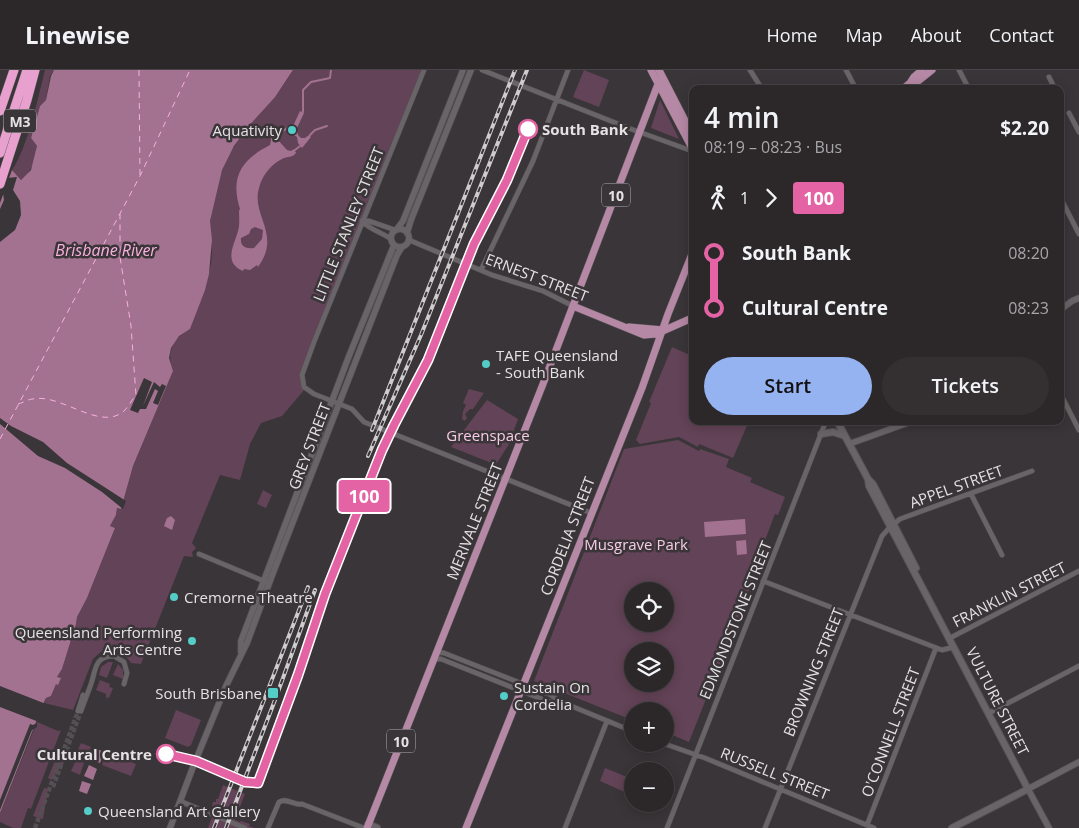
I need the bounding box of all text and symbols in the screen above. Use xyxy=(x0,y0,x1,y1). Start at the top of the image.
text: Linewise xyxy=(25,18,130,51)
text: Home xyxy=(767,23,817,47)
text: Map xyxy=(845,23,883,47)
text: About xyxy=(911,23,961,47)
text: Contact xyxy=(989,23,1054,47)
text: 4 min xyxy=(704,98,780,136)
road number: M3 xyxy=(4,110,36,132)
text: $2.20 xyxy=(1000,115,1049,141)
marker: South Bank xyxy=(518,119,538,139)
place label: South Bank xyxy=(542,119,629,139)
place label: Aquativity xyxy=(213,120,282,140)
marker: Aquativity xyxy=(286,124,298,136)
text: 08:19 – 08:23 · Bus xyxy=(704,136,842,158)
street label: LITTLE STANLEY STREET xyxy=(308,143,388,304)
road number: 10 xyxy=(602,184,630,206)
icon: walk xyxy=(704,184,732,212)
icon: forward xyxy=(757,184,785,212)
text: 100 xyxy=(803,186,834,210)
text: 1 xyxy=(740,187,749,209)
water label: Brisbane River xyxy=(55,239,157,261)
text: South Bank xyxy=(742,240,851,266)
text: 08:20 xyxy=(1008,242,1049,264)
street label: ERNEST STREET xyxy=(483,248,592,306)
text: Cultural Centre xyxy=(742,295,888,321)
text: 08:23 xyxy=(1008,297,1049,319)
place label: TAFE Queensland - South Bank xyxy=(496,345,618,382)
button: Start xyxy=(704,357,872,415)
button: Tickets xyxy=(882,357,1049,415)
marker: TAFE Queensland - South Bank xyxy=(480,358,492,370)
street label: GREY STREET xyxy=(283,399,335,492)
park label: Greenspace xyxy=(446,425,530,445)
street label: MERIVALE STREET xyxy=(441,459,507,582)
street label: APPEL STREET xyxy=(906,460,1006,512)
street label: CORDELIA STREET xyxy=(535,473,599,598)
line badge: 100 xyxy=(335,480,393,512)
text: 100 xyxy=(349,484,379,508)
park label: Musgrave Park xyxy=(584,534,688,554)
street label: EDMONDSTONE STREET xyxy=(694,537,776,702)
street label: FRANKLIN STREET xyxy=(949,556,1070,631)
map controls xyxy=(624,582,674,812)
button: locate xyxy=(624,582,674,632)
place label: Cremorne Theatre xyxy=(184,587,313,607)
marker: Cremorne Theatre xyxy=(168,591,180,603)
street label: BROWNING STREET xyxy=(778,604,848,739)
place label: Queensland Performing Arts Centre xyxy=(15,622,182,659)
marker: Queensland Performing Arts Centre xyxy=(186,635,198,647)
button: layers xyxy=(624,642,674,692)
street label: VULTURE STREET xyxy=(962,643,1034,759)
street label: O'CONNELL STREET xyxy=(856,664,924,800)
place label: Sustain On Cordelia xyxy=(514,677,590,714)
place label: South Brisbane xyxy=(155,683,262,703)
marker: South Brisbane xyxy=(266,686,280,700)
marker: Sustain On Cordelia xyxy=(498,690,510,702)
button: + xyxy=(624,702,674,752)
road number: 10 xyxy=(387,729,415,752)
street label: RUSSELL STREET xyxy=(718,742,833,804)
place label: Cultural Centre xyxy=(37,744,152,764)
marker: Cultural Centre xyxy=(156,744,176,764)
button: − xyxy=(624,762,674,812)
place label: Queensland Art Gallery xyxy=(98,801,261,821)
marker: Queensland Art Gallery xyxy=(82,805,94,817)

